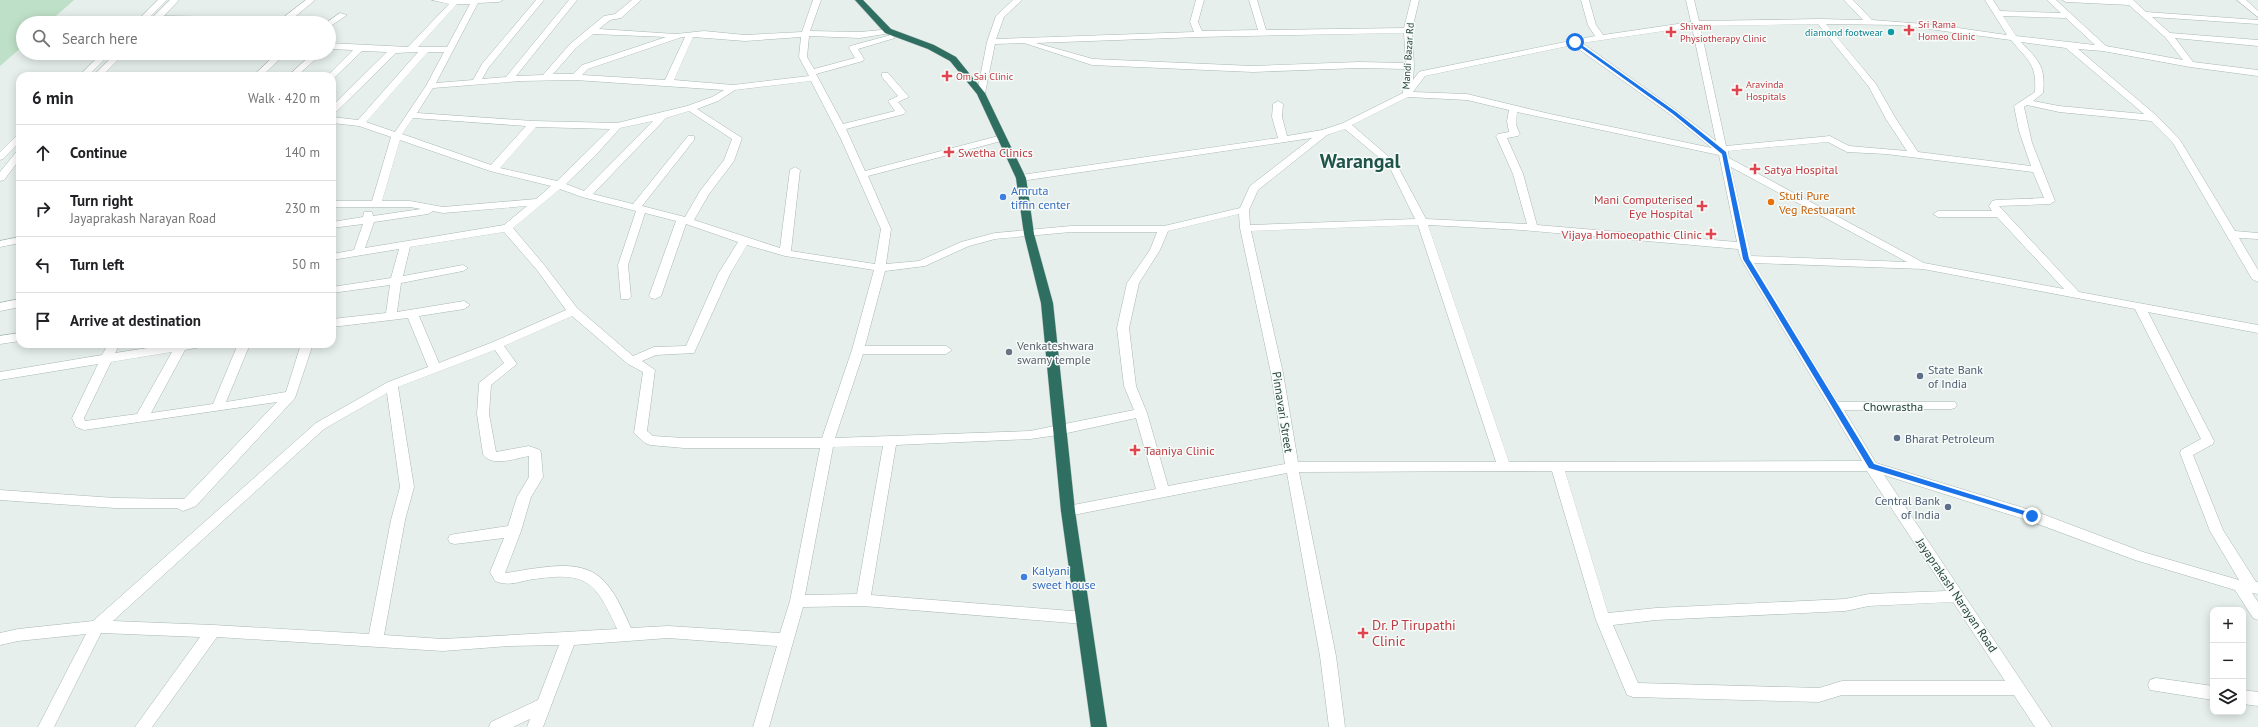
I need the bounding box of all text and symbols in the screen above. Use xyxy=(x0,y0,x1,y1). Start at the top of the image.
search box xyxy=(16,16,336,60)
place label: Sri Rama Homeo Clinic xyxy=(1918,18,1976,43)
place label: Shivam Physiotherapy Clinic xyxy=(1680,20,1767,45)
street label: Mandi Bazar Rd xyxy=(1399,22,1417,90)
marker: Sri Rama Homeo Clinic xyxy=(1903,24,1915,36)
marker: Shivam Physiotherapy Clinic xyxy=(1665,26,1677,38)
place label: diamond footwear xyxy=(1805,26,1884,39)
icon: search xyxy=(30,27,52,49)
marker: diamond footwear xyxy=(1886,27,1896,37)
text: Search here xyxy=(62,29,138,48)
route start xyxy=(1566,33,1584,51)
marker: Om Sai Clinic xyxy=(941,70,953,82)
place label: Om Sai Clinic xyxy=(956,70,1014,83)
place label: Aravinda Hospitals xyxy=(1746,78,1786,103)
marker: Aravinda Hospitals xyxy=(1731,84,1743,96)
text: 6 min xyxy=(32,87,73,109)
text: Walk · 420 m xyxy=(248,90,320,107)
icon: ahead xyxy=(32,142,54,164)
text: Continue xyxy=(70,143,127,162)
text: 140 m xyxy=(285,144,320,161)
place label: Swetha Clinics xyxy=(958,145,1033,160)
marker: Swetha Clinics xyxy=(943,146,955,158)
district label: Warangal xyxy=(1320,148,1400,174)
place label: Satya Hospital xyxy=(1764,162,1838,177)
marker: Satya Hospital xyxy=(1749,163,1761,175)
place label: Amruta tiffin center xyxy=(1011,183,1070,212)
place label: Stuti Pure Veg Restuarant xyxy=(1778,188,1856,217)
text: Turn right xyxy=(70,191,133,210)
marker: Amruta tiffin center xyxy=(998,192,1008,202)
place label: Mani Computerised Eye Hospital xyxy=(1594,192,1693,221)
marker: Stuti Pure Veg Restuarant xyxy=(1766,197,1776,207)
icon: right xyxy=(32,198,54,220)
text: 230 m xyxy=(285,200,320,217)
marker: Mani Computerised Eye Hospital xyxy=(1696,200,1708,212)
text: Jayaprakash Narayan Road xyxy=(70,210,216,227)
place label: Vijaya Homoeopathic Clinic xyxy=(1561,227,1703,242)
marker: Vijaya Homoeopathic Clinic xyxy=(1705,228,1717,240)
icon: left xyxy=(32,254,54,276)
text: Turn left xyxy=(70,255,124,274)
text: 50 m xyxy=(292,256,320,273)
icon: arrive xyxy=(32,310,54,332)
text: Arrive at destination xyxy=(70,311,201,330)
place label: Venkateshwara swamy temple xyxy=(1016,338,1094,367)
marker: Venkateshwara swamy temple xyxy=(1004,347,1014,357)
place label: State Bank of India xyxy=(1928,362,1983,391)
street label: Pinnavari Street xyxy=(1269,370,1297,454)
marker: State Bank of India xyxy=(1915,371,1925,381)
street label: Chowrastha xyxy=(1863,399,1923,414)
place label: Bharat Petroleum xyxy=(1905,431,1995,446)
marker: Bharat Petroleum xyxy=(1892,433,1902,443)
place label: Taaniya Clinic xyxy=(1144,443,1215,458)
marker: Taaniya Clinic xyxy=(1129,444,1141,456)
place label: Central Bank of India xyxy=(1875,493,1940,522)
marker: Central Bank of India xyxy=(1943,502,1953,512)
route end xyxy=(2023,507,2041,525)
street label: Jayaprakash Narayan Road xyxy=(1913,534,2001,655)
place label: Kalyani sweet house xyxy=(1032,563,1096,592)
marker: Kalyani sweet house xyxy=(1019,572,1029,582)
map controls xyxy=(2210,607,2246,715)
button: + xyxy=(2210,607,2246,643)
place label: Dr. P Tirupathi Clinic xyxy=(1372,616,1456,650)
marker: Dr. P Tirupathi Clinic xyxy=(1357,627,1369,639)
button: − xyxy=(2210,643,2246,679)
button: layers xyxy=(2210,679,2246,715)

